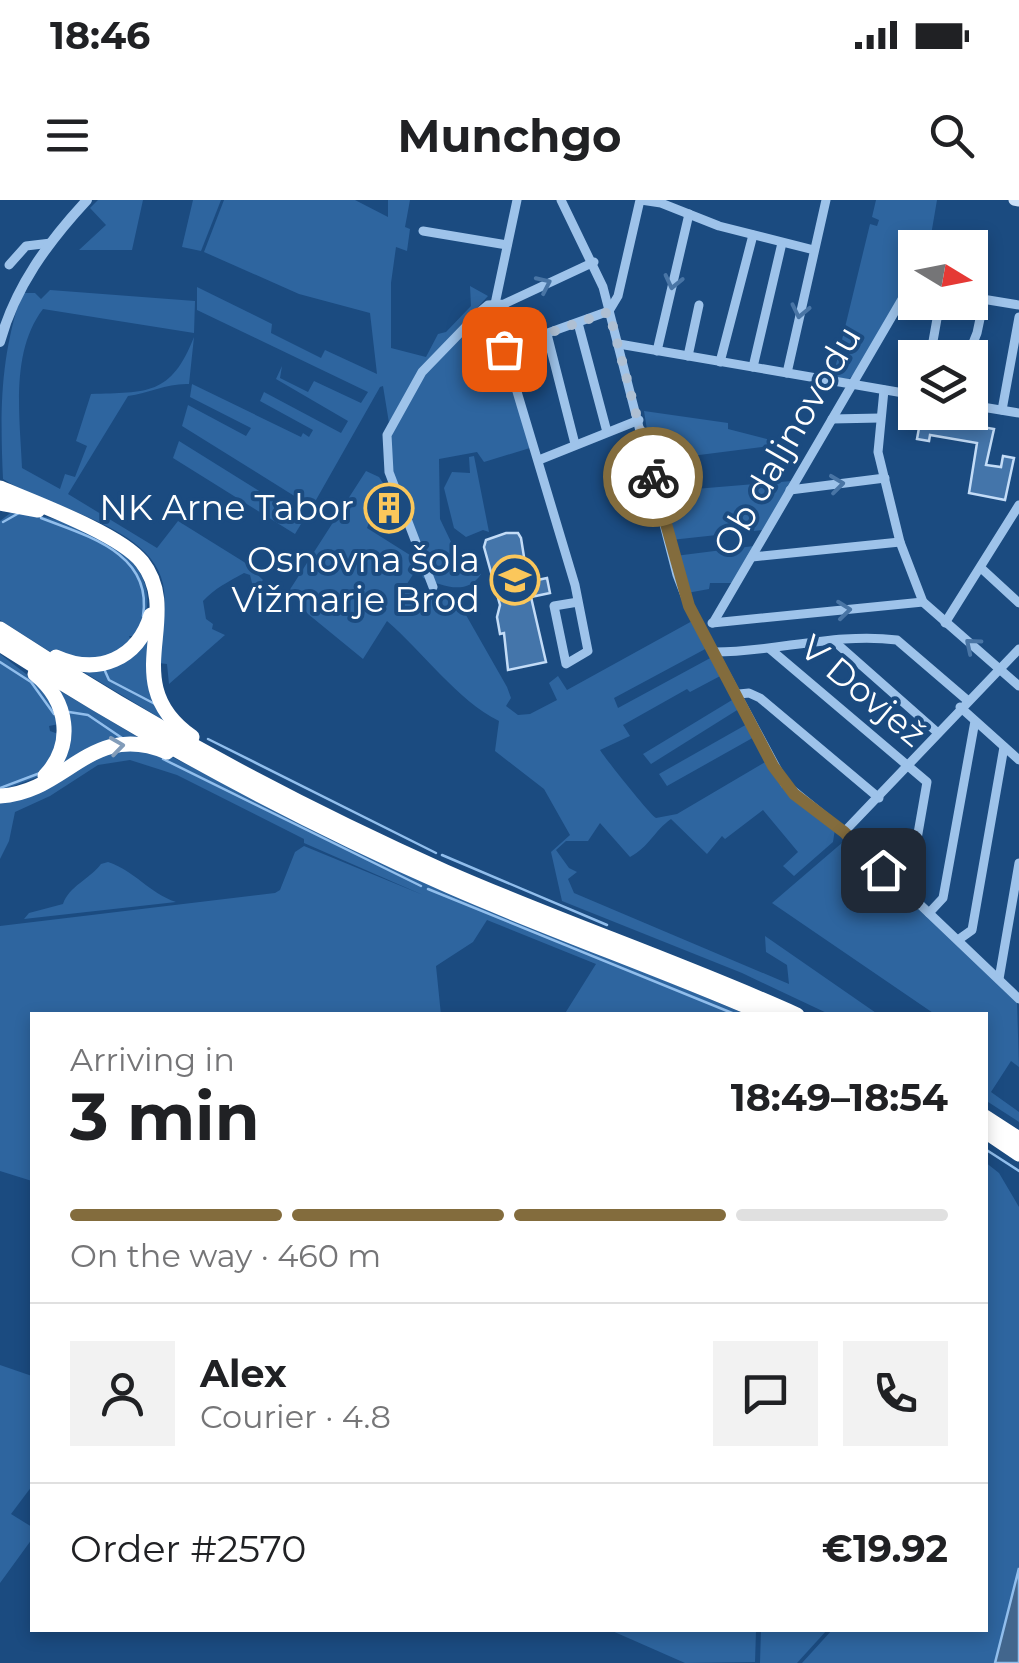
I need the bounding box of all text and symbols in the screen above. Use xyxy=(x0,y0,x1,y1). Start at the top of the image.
text: 18:46 xyxy=(50,12,150,59)
icon: menu xyxy=(40,108,95,163)
text: Munchgo xyxy=(398,108,621,163)
icon: search xyxy=(924,108,979,163)
north arrow xyxy=(898,230,988,320)
map controls xyxy=(898,230,988,430)
one-way arrow xyxy=(664,273,685,290)
one-way arrow xyxy=(534,277,552,297)
one-way arrow xyxy=(791,303,812,320)
pin xyxy=(462,307,547,392)
street label: Ob daljnovodu xyxy=(703,318,870,563)
icon: bag xyxy=(477,322,532,377)
button: layers xyxy=(898,340,988,430)
courier xyxy=(603,427,703,527)
icon: bike xyxy=(626,450,681,505)
one-way arrow xyxy=(830,474,846,495)
building icon: NK Arne Tabor xyxy=(363,482,415,534)
place label: NK Arne Tabor xyxy=(99,486,354,529)
place label: Osnovna šola Vižmarje Brod xyxy=(232,538,480,621)
school or university icon: Osnovna šola Vižmarje Brod xyxy=(489,554,541,606)
one-way arrow xyxy=(837,600,853,621)
street label: V Dovjež xyxy=(792,626,935,755)
one-way arrow xyxy=(965,639,983,657)
one-way arrow xyxy=(109,737,125,758)
pin xyxy=(841,828,926,913)
icon: home xyxy=(856,843,911,898)
text: Arriving in xyxy=(70,1040,235,1079)
text: 18:49–18:54 xyxy=(731,1074,948,1121)
text: 3 min xyxy=(70,1077,260,1156)
text: On the way · 460 m xyxy=(70,1236,381,1275)
button: person xyxy=(70,1341,175,1446)
button: chat xyxy=(713,1341,818,1446)
button: phone xyxy=(843,1341,948,1446)
text: Alex xyxy=(200,1350,287,1397)
text: Courier · 4.8 xyxy=(200,1397,391,1436)
text: Order #2570 xyxy=(70,1525,306,1572)
text: €19.92 xyxy=(822,1525,948,1572)

